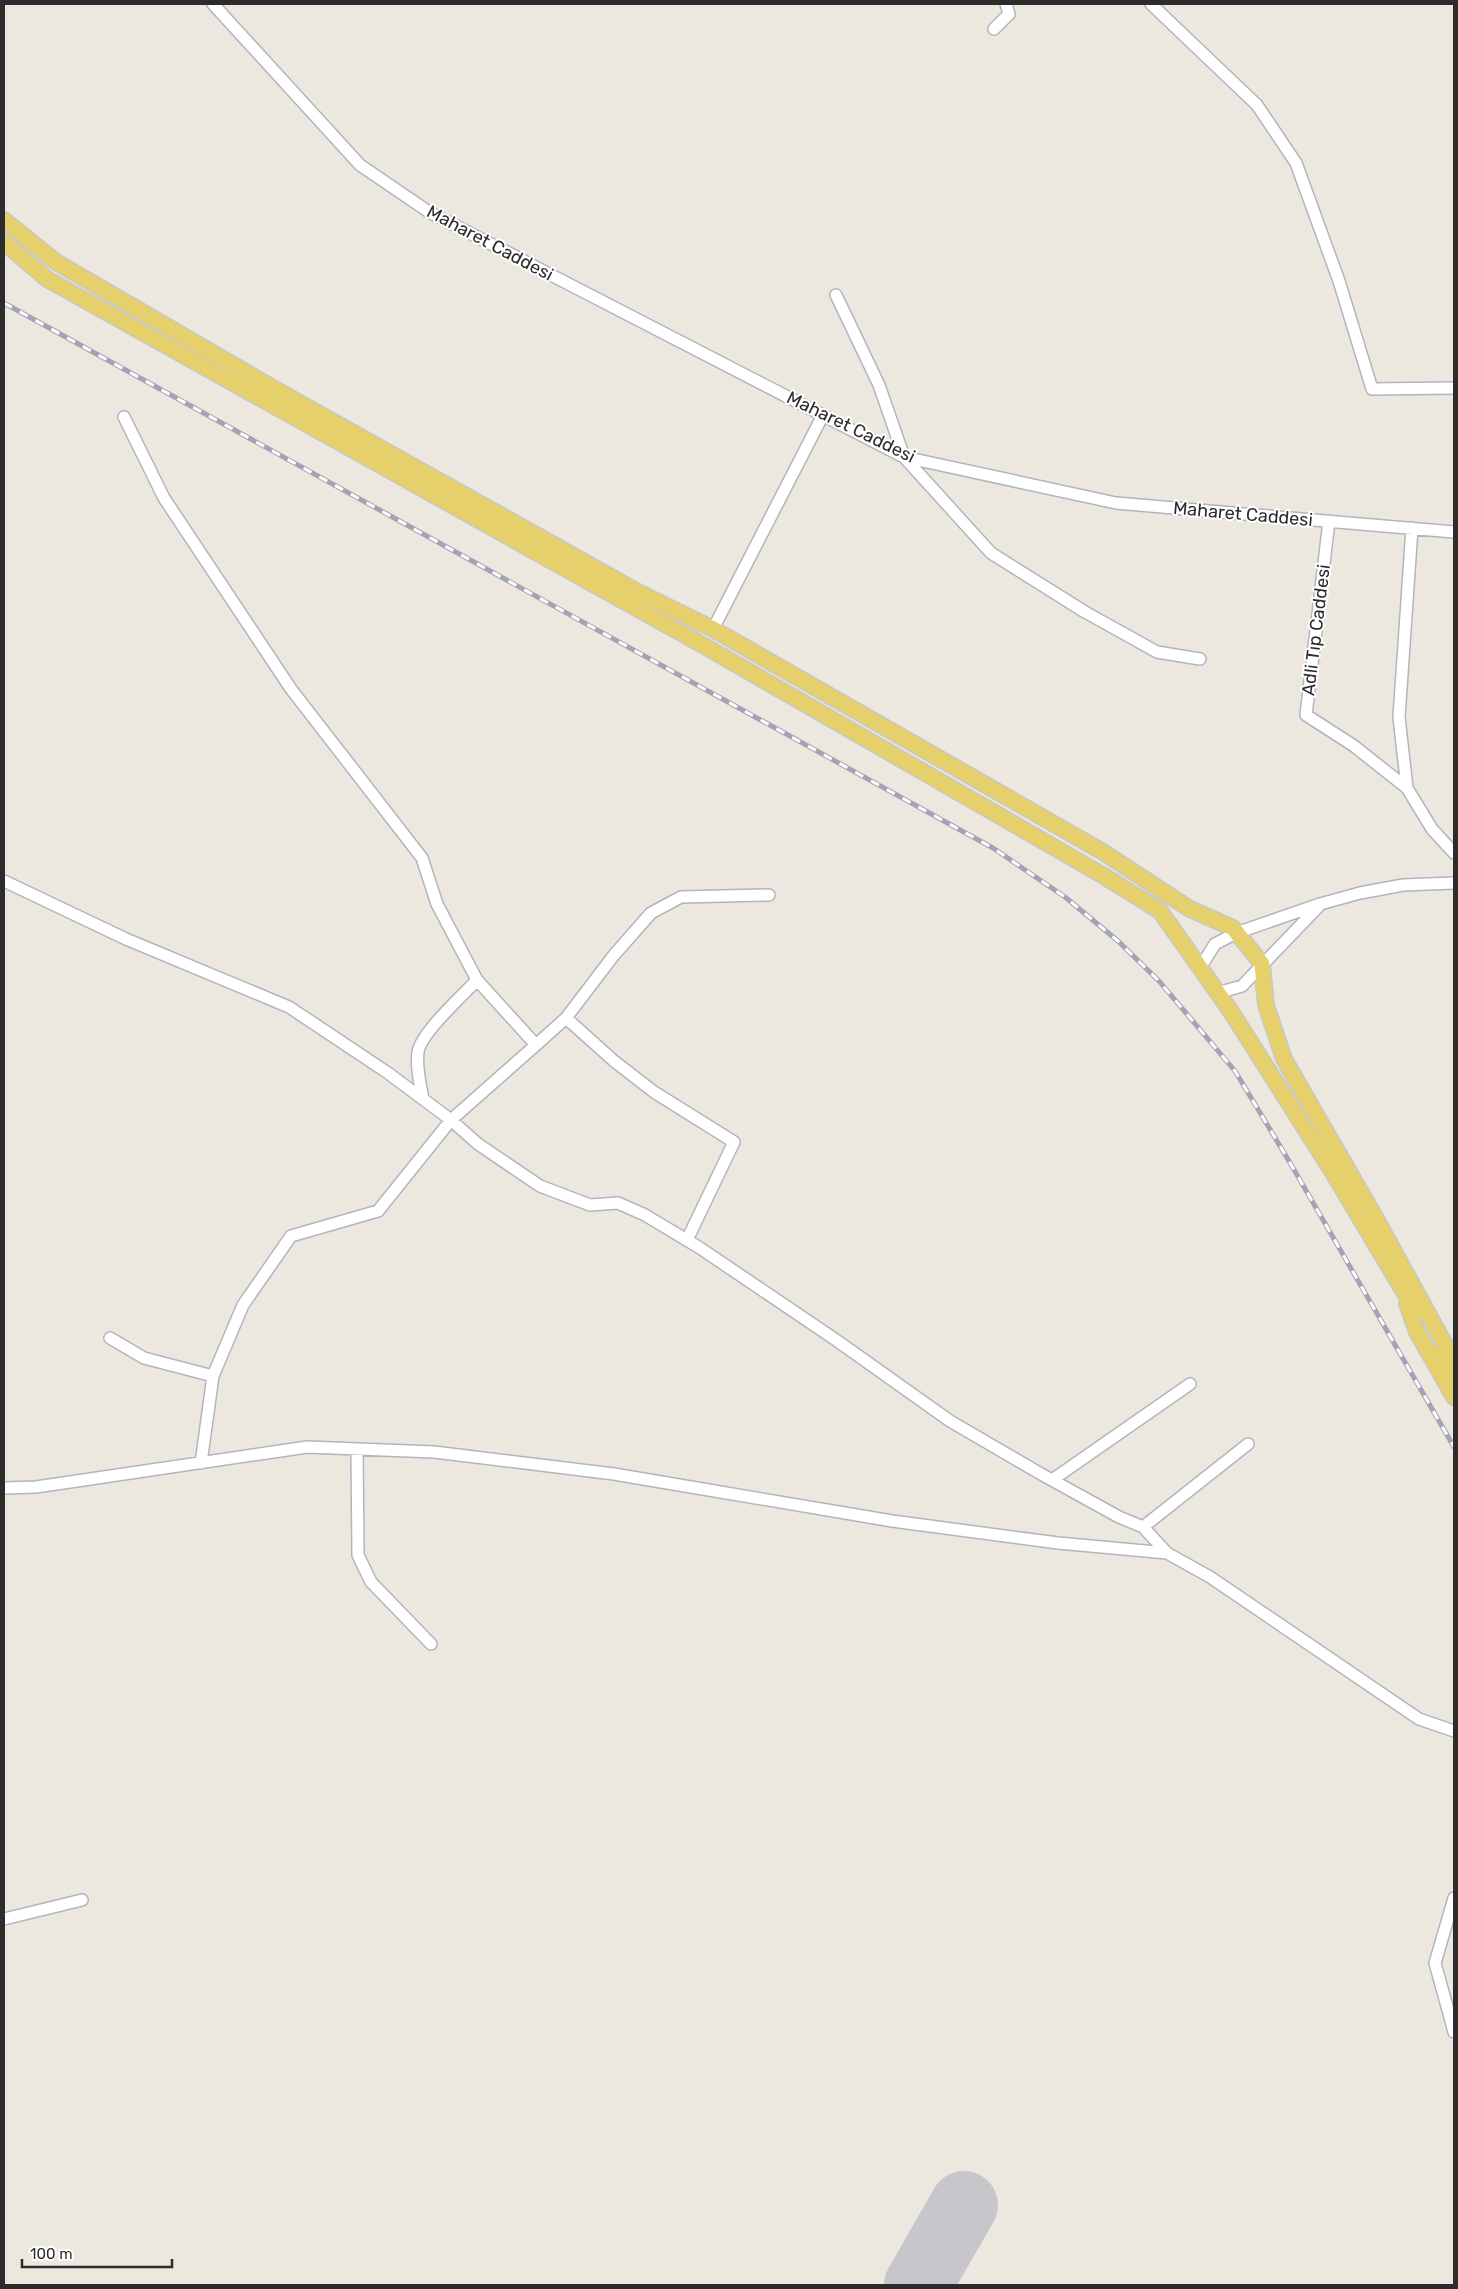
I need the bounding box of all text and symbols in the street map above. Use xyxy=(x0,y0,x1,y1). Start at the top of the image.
street label: Maharet Caddesi xyxy=(423,200,557,286)
street label: Maharet Caddesi xyxy=(783,386,919,468)
street label: Maharet Caddesi xyxy=(1172,497,1314,531)
street label: Adli Tıp Caddesi xyxy=(1297,563,1335,697)
scale bar xyxy=(22,2236,172,2268)
text: 100 m xyxy=(30,2245,72,2263)

